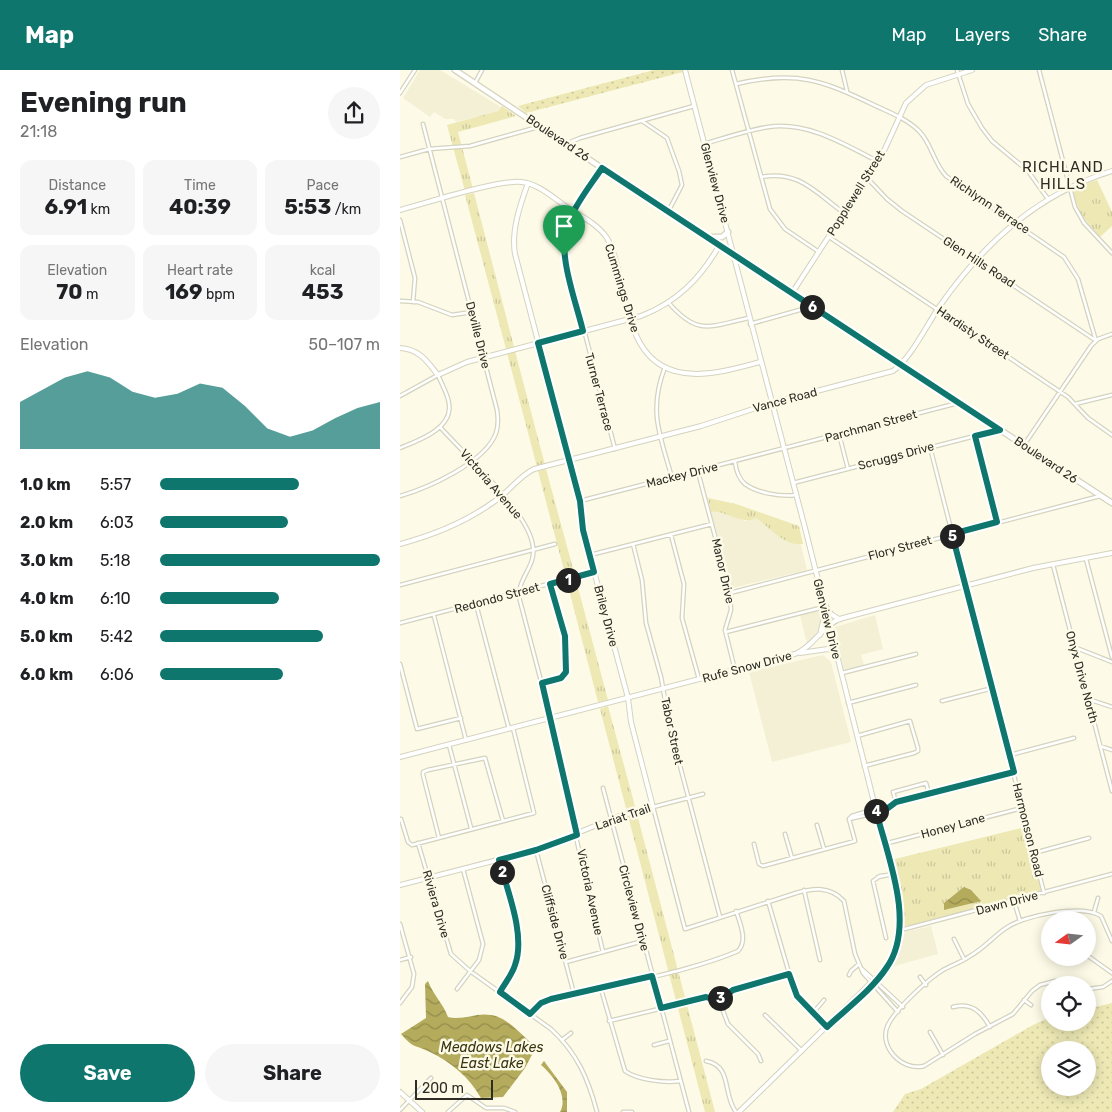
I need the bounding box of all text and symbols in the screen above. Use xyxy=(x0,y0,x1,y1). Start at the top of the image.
text: Map xyxy=(25,21,74,49)
text: Map xyxy=(892,24,927,46)
text: Layers xyxy=(955,24,1010,46)
text: Share xyxy=(1038,24,1087,46)
text: Evening run xyxy=(20,86,187,119)
button: share xyxy=(328,87,380,139)
street label: Boulevard 26 xyxy=(524,112,592,164)
text: 21:18 xyxy=(20,122,57,141)
street label: Glenview Drive xyxy=(698,141,732,225)
street label: Popplewell Street xyxy=(824,148,888,238)
district label: RICHLAND HILLS xyxy=(1022,158,1104,193)
street label: Richlynn Terrace xyxy=(948,173,1033,237)
text: Distance xyxy=(49,177,106,194)
text: Time xyxy=(184,177,216,194)
text: Pace xyxy=(307,177,339,194)
text: 6.91 xyxy=(44,194,87,219)
text: 40:39 xyxy=(169,194,231,219)
text: 5:53 xyxy=(284,194,331,219)
text: km xyxy=(87,201,110,218)
text: /km xyxy=(331,201,361,218)
pin xyxy=(543,205,585,256)
icon: arrive xyxy=(550,212,578,240)
street label: Glen Hills Road xyxy=(940,234,1018,290)
street label: Cummings Drive xyxy=(602,242,642,334)
text: Elevation xyxy=(47,262,107,279)
text: Heart rate xyxy=(167,262,233,279)
text: kcal xyxy=(310,262,336,279)
text: 70 xyxy=(56,279,83,304)
text: 169 xyxy=(165,279,203,304)
text: 453 xyxy=(302,279,344,304)
text: m xyxy=(83,286,98,303)
text: bpm xyxy=(203,286,235,303)
pin: 6 xyxy=(800,294,824,320)
text: 6 xyxy=(808,299,817,316)
street label: Deville Drive xyxy=(463,300,493,370)
street label: Hardisty Street xyxy=(934,304,1012,363)
text: Elevation xyxy=(20,335,89,354)
text: 50–107 m xyxy=(308,335,380,354)
street label: Turner Terrace xyxy=(582,351,616,433)
street label: Vance Road xyxy=(751,385,819,415)
street label: Parchman Street xyxy=(823,407,919,445)
street label: Boulevard 26 xyxy=(1012,434,1080,486)
street label: Scruggs Drive xyxy=(856,439,936,473)
street label: Victoria Avenue xyxy=(457,446,525,522)
street label: Mackey Drive xyxy=(645,459,720,491)
text: 1.0 km xyxy=(20,475,71,494)
text: 5:57 xyxy=(100,475,131,494)
text: 2.0 km xyxy=(20,513,73,532)
text: 6:03 xyxy=(100,513,134,532)
pin: 5 xyxy=(940,524,964,548)
text: 5 xyxy=(948,528,957,545)
street label: Flory Street xyxy=(867,533,934,563)
street label: Manor Drive xyxy=(709,537,737,605)
text: 3.0 km xyxy=(20,551,73,570)
text: 5:18 xyxy=(100,551,131,570)
pin: 1 xyxy=(556,568,580,592)
text: 1 xyxy=(565,572,572,589)
street label: Glenview Drive xyxy=(810,577,844,661)
street label: Redondo Street xyxy=(453,580,541,616)
street label: Briley Drive xyxy=(591,584,621,649)
text: 4.0 km xyxy=(20,589,74,608)
text: 6:10 xyxy=(100,589,131,608)
text: 5.0 km xyxy=(20,627,73,646)
text: 5:42 xyxy=(100,627,133,646)
street label: Onyx Drive North xyxy=(1063,629,1101,725)
street label: Rufe Snow Drive xyxy=(701,648,793,686)
text: 6.0 km xyxy=(20,665,73,684)
text: 6:06 xyxy=(100,665,134,684)
street label: Tabor Street xyxy=(658,696,686,766)
street label: Harmonson Road xyxy=(1010,782,1046,878)
pin: 4 xyxy=(864,798,888,824)
street label: Lariat Trail xyxy=(593,801,653,833)
text: 4 xyxy=(872,803,881,820)
street label: Honey Lane xyxy=(919,811,987,841)
street label: Victoria Avenue xyxy=(574,848,606,937)
pin: 2 xyxy=(490,860,514,884)
street label: Circleview Drive xyxy=(616,863,652,953)
text: 2 xyxy=(498,864,507,881)
street label: Riviera Drive xyxy=(420,868,452,940)
street label: Cliffside Drive xyxy=(538,883,572,961)
street label: Dawn Drive xyxy=(974,888,1040,918)
north arrow xyxy=(1041,911,1096,966)
map controls xyxy=(1041,911,1096,1096)
button: locate xyxy=(1041,976,1096,1031)
pin: 3 xyxy=(708,986,732,1010)
text: 3 xyxy=(716,990,725,1007)
water label: Meadows Lakes East Lake xyxy=(441,1039,543,1072)
button: layers xyxy=(1041,1041,1096,1096)
button: Save xyxy=(20,1044,195,1102)
button: Share xyxy=(205,1044,380,1102)
scale bar xyxy=(415,1077,492,1100)
text: 200 m xyxy=(422,1080,464,1097)

